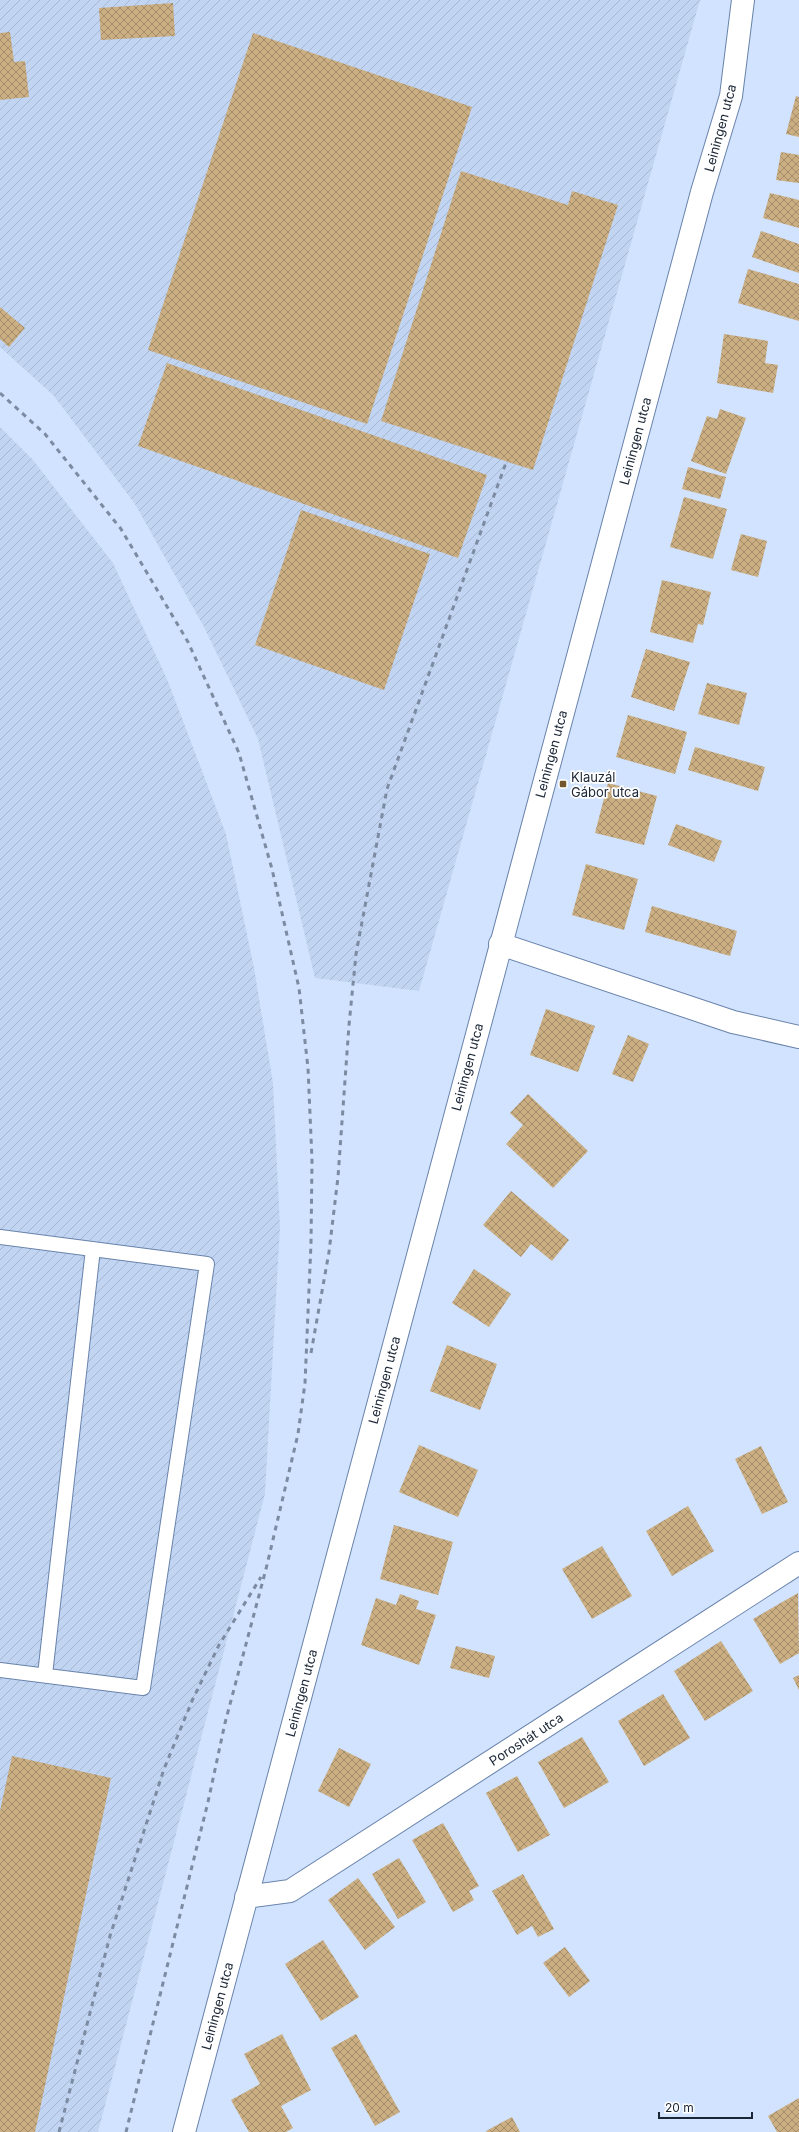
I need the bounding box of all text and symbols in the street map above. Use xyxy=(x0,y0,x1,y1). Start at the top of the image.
street label: Leiningen utca xyxy=(701,82,739,174)
street label: Leiningen utca xyxy=(616,395,654,487)
street label: Leiningen utca xyxy=(532,708,570,800)
place label: Klauzál Gábor utca xyxy=(571,769,639,800)
marker: Klauzál Gábor utca xyxy=(558,779,568,789)
street label: Leiningen utca xyxy=(448,1021,486,1113)
street label: Leiningen utca xyxy=(365,1334,403,1426)
street label: Leiningen utca xyxy=(282,1647,320,1739)
street label: Poroshát utca xyxy=(486,1709,566,1769)
street label: Leiningen utca xyxy=(198,1960,236,2052)
scale bar xyxy=(659,2094,752,2120)
text: 20 m xyxy=(665,2100,694,2115)

